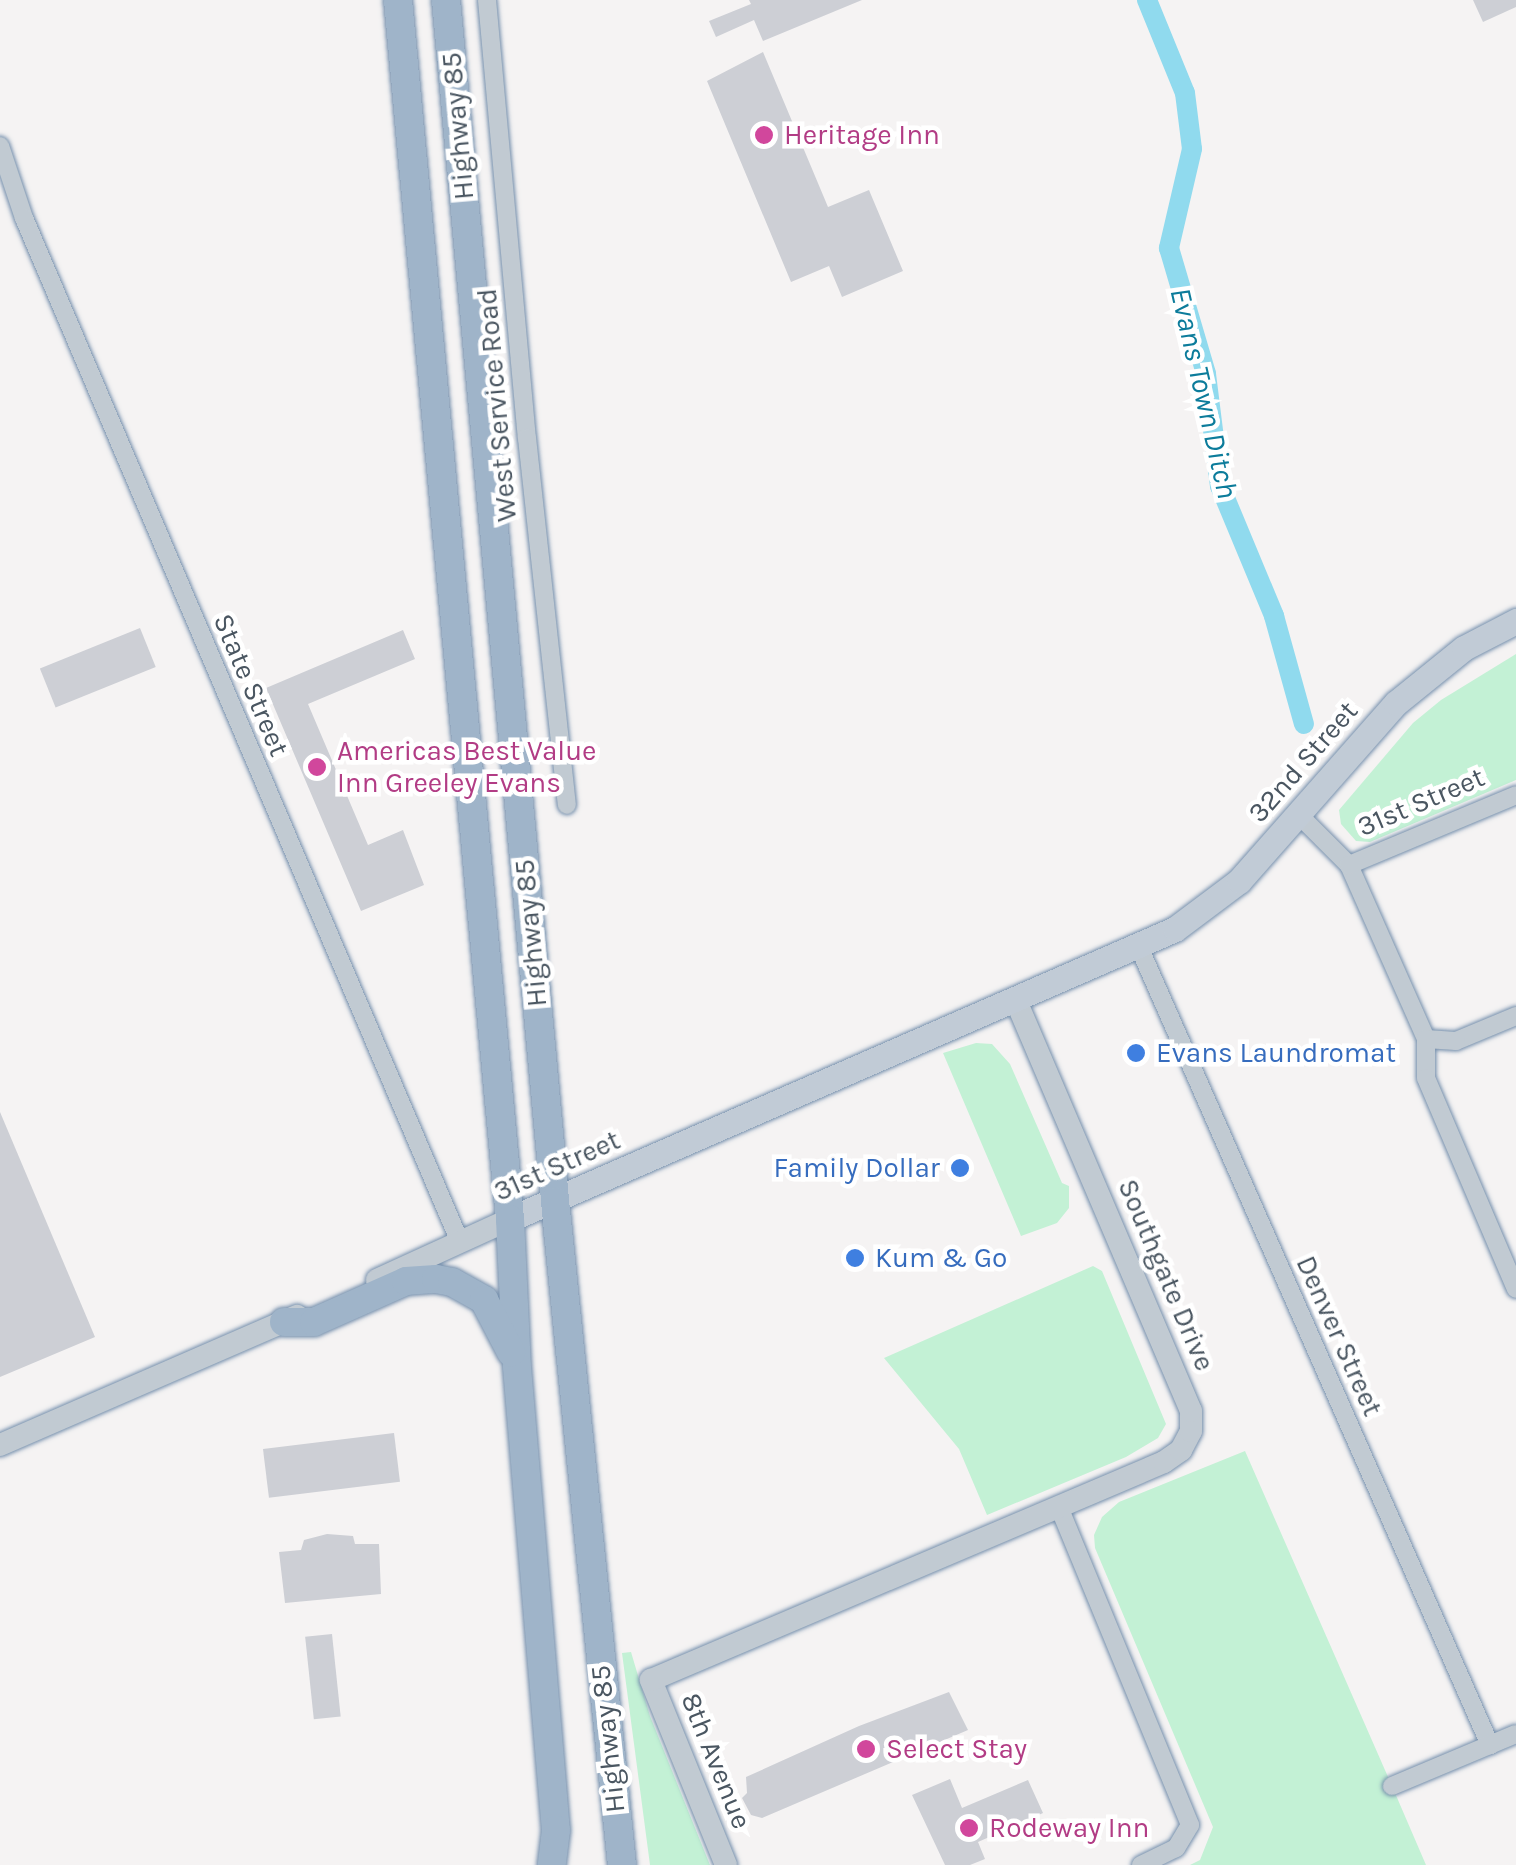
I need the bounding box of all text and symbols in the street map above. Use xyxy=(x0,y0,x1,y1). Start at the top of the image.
street label: Highway 85 xyxy=(435,51,481,201)
place label: Heritage Inn xyxy=(784,118,940,152)
marker: Heritage Inn xyxy=(753,124,775,146)
water label: Evans Town Ditch xyxy=(1162,284,1246,502)
street label: West Service Road xyxy=(470,287,524,523)
street label: State Street xyxy=(206,609,296,761)
street label: 32nd Street xyxy=(1241,694,1365,830)
place label: Americas Best Value Inn Greeley Evans xyxy=(337,734,596,800)
marker: Americas Best Value Inn Greeley Evans xyxy=(306,756,328,778)
street label: 31st Street xyxy=(1353,760,1489,844)
street label: Highway 85 xyxy=(508,858,554,1008)
place label: Evans Laundromat xyxy=(1156,1036,1396,1070)
marker: Evans Laundromat xyxy=(1125,1042,1147,1064)
street label: 31st Street xyxy=(489,1123,625,1209)
place label: Family Dollar xyxy=(774,1151,940,1185)
marker: Family Dollar xyxy=(949,1157,971,1179)
street label: Southgate Drive xyxy=(1111,1174,1221,1376)
place label: Kum & Go xyxy=(875,1241,1007,1275)
marker: Kum & Go xyxy=(844,1247,866,1269)
street label: Denver Street xyxy=(1289,1251,1389,1421)
street label: Highway 85 xyxy=(584,1664,632,1814)
street label: 8th Avenue xyxy=(674,1688,758,1834)
place label: Select Stay xyxy=(886,1732,1027,1766)
marker: Select Stay xyxy=(855,1738,877,1760)
place label: Rodeway Inn xyxy=(989,1811,1149,1845)
marker: Rodeway Inn xyxy=(958,1817,980,1839)

